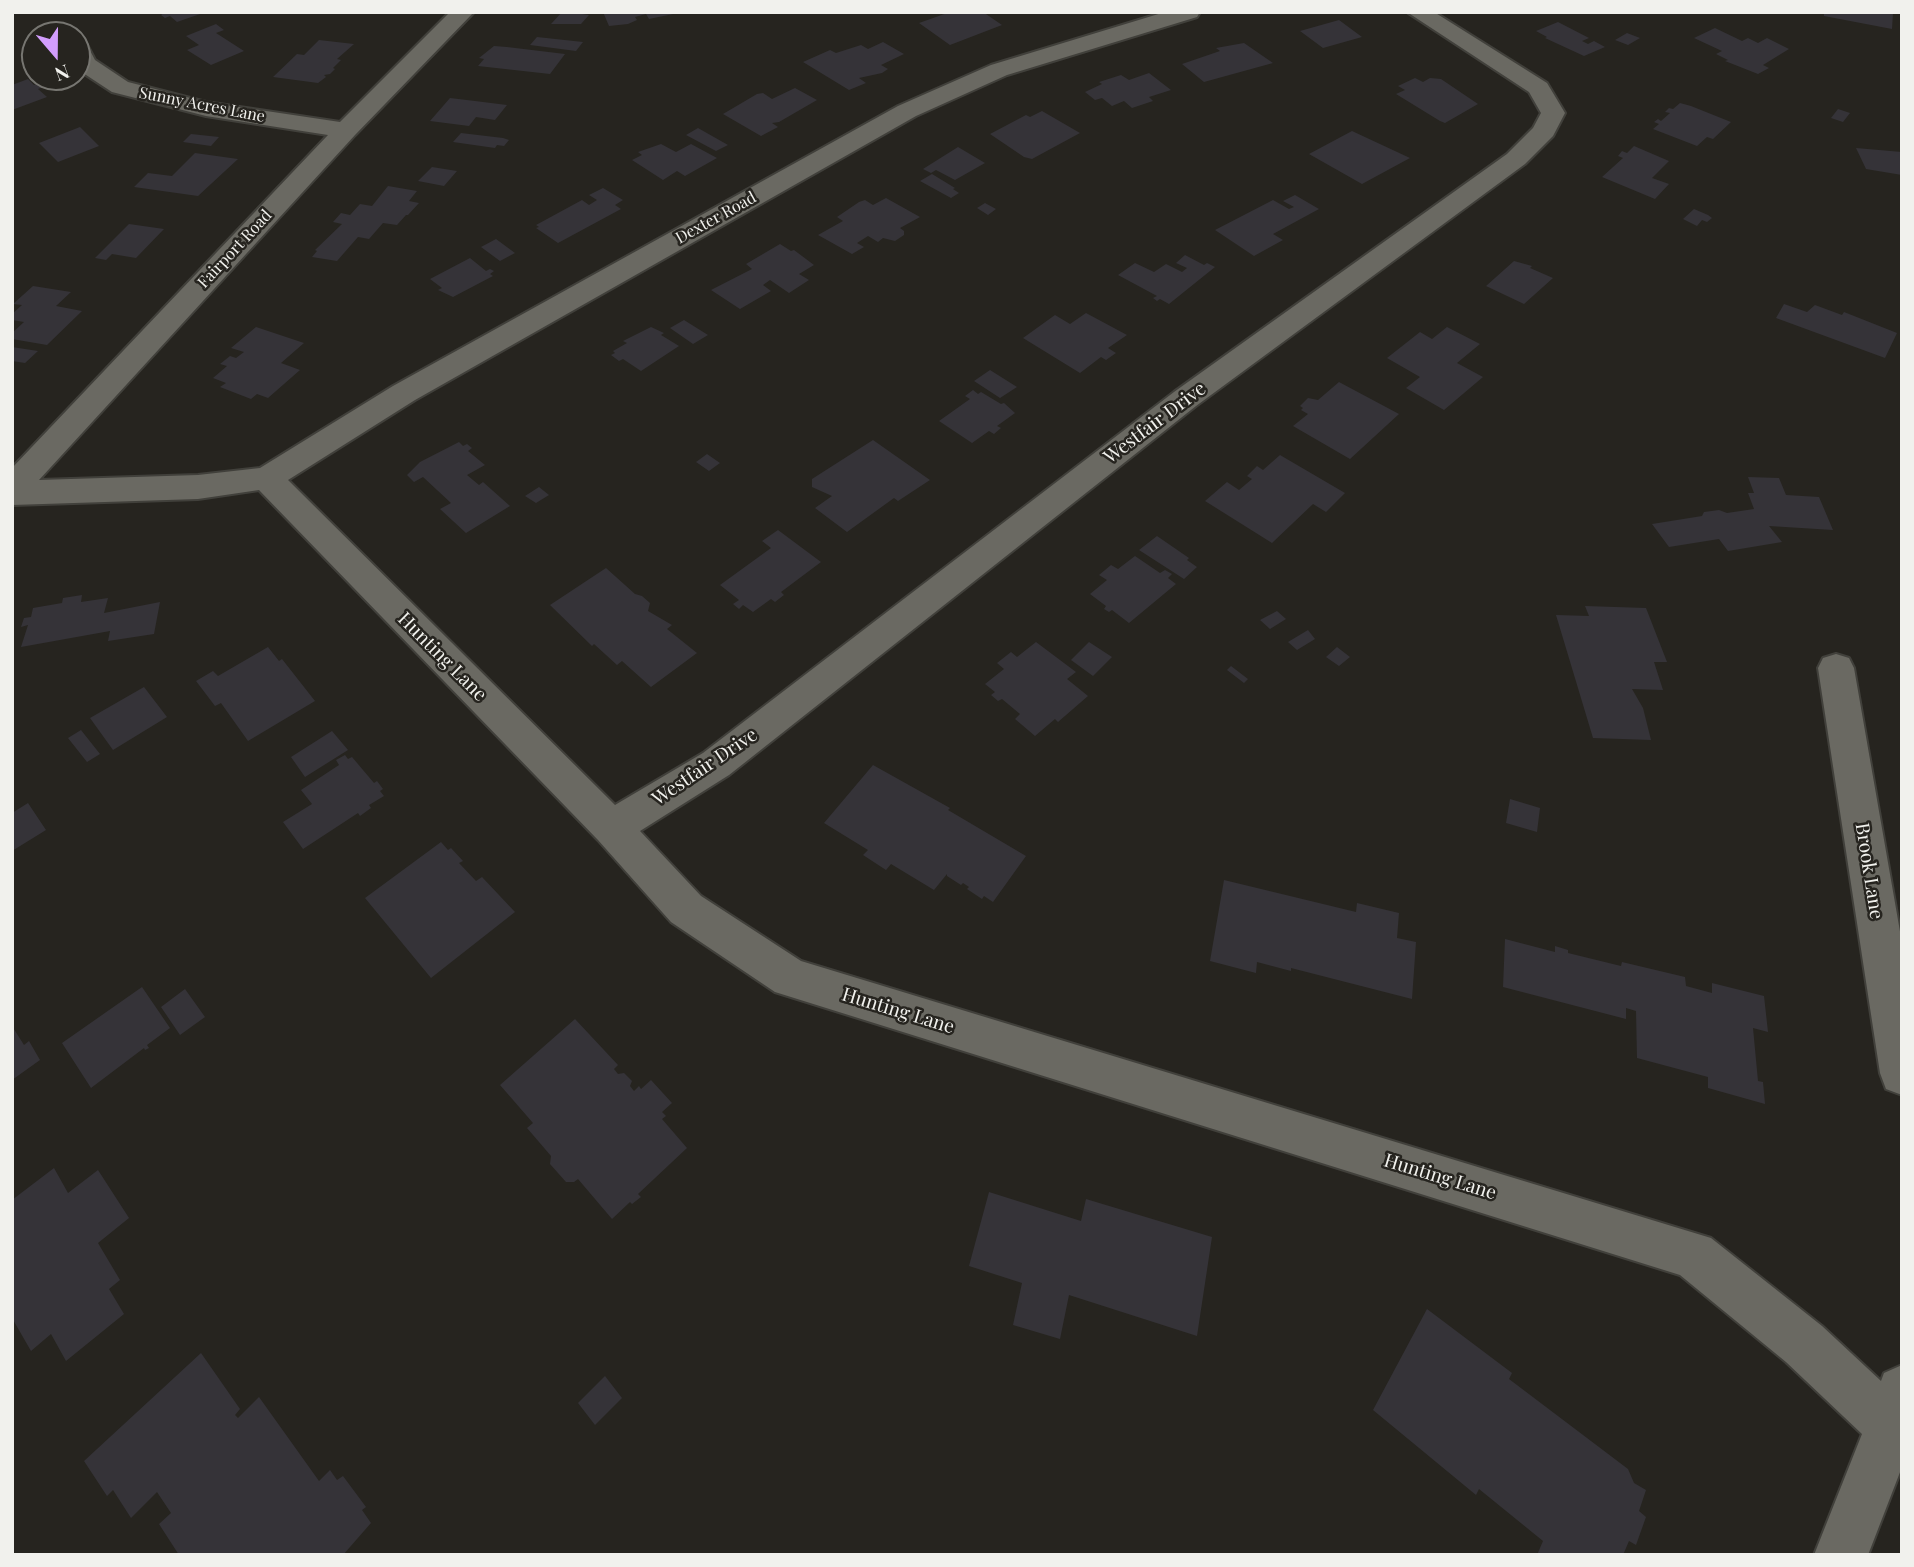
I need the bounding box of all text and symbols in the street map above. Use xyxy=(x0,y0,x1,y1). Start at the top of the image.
north arrow xyxy=(21,21,91,91)
text: N xyxy=(52,59,73,88)
street label: Sunny Acres Lane xyxy=(137,83,267,127)
street label: Dexter Road xyxy=(672,188,760,248)
street label: Fairport Road xyxy=(194,206,276,292)
street label: Westfair Drive xyxy=(1100,377,1210,469)
street label: Hunting Lane xyxy=(393,608,491,706)
street label: Westfair Drive xyxy=(648,724,762,810)
street label: Brook Lane xyxy=(1850,821,1888,921)
street label: Hunting Lane xyxy=(839,983,957,1039)
street label: Hunting Lane xyxy=(1381,1149,1499,1205)

